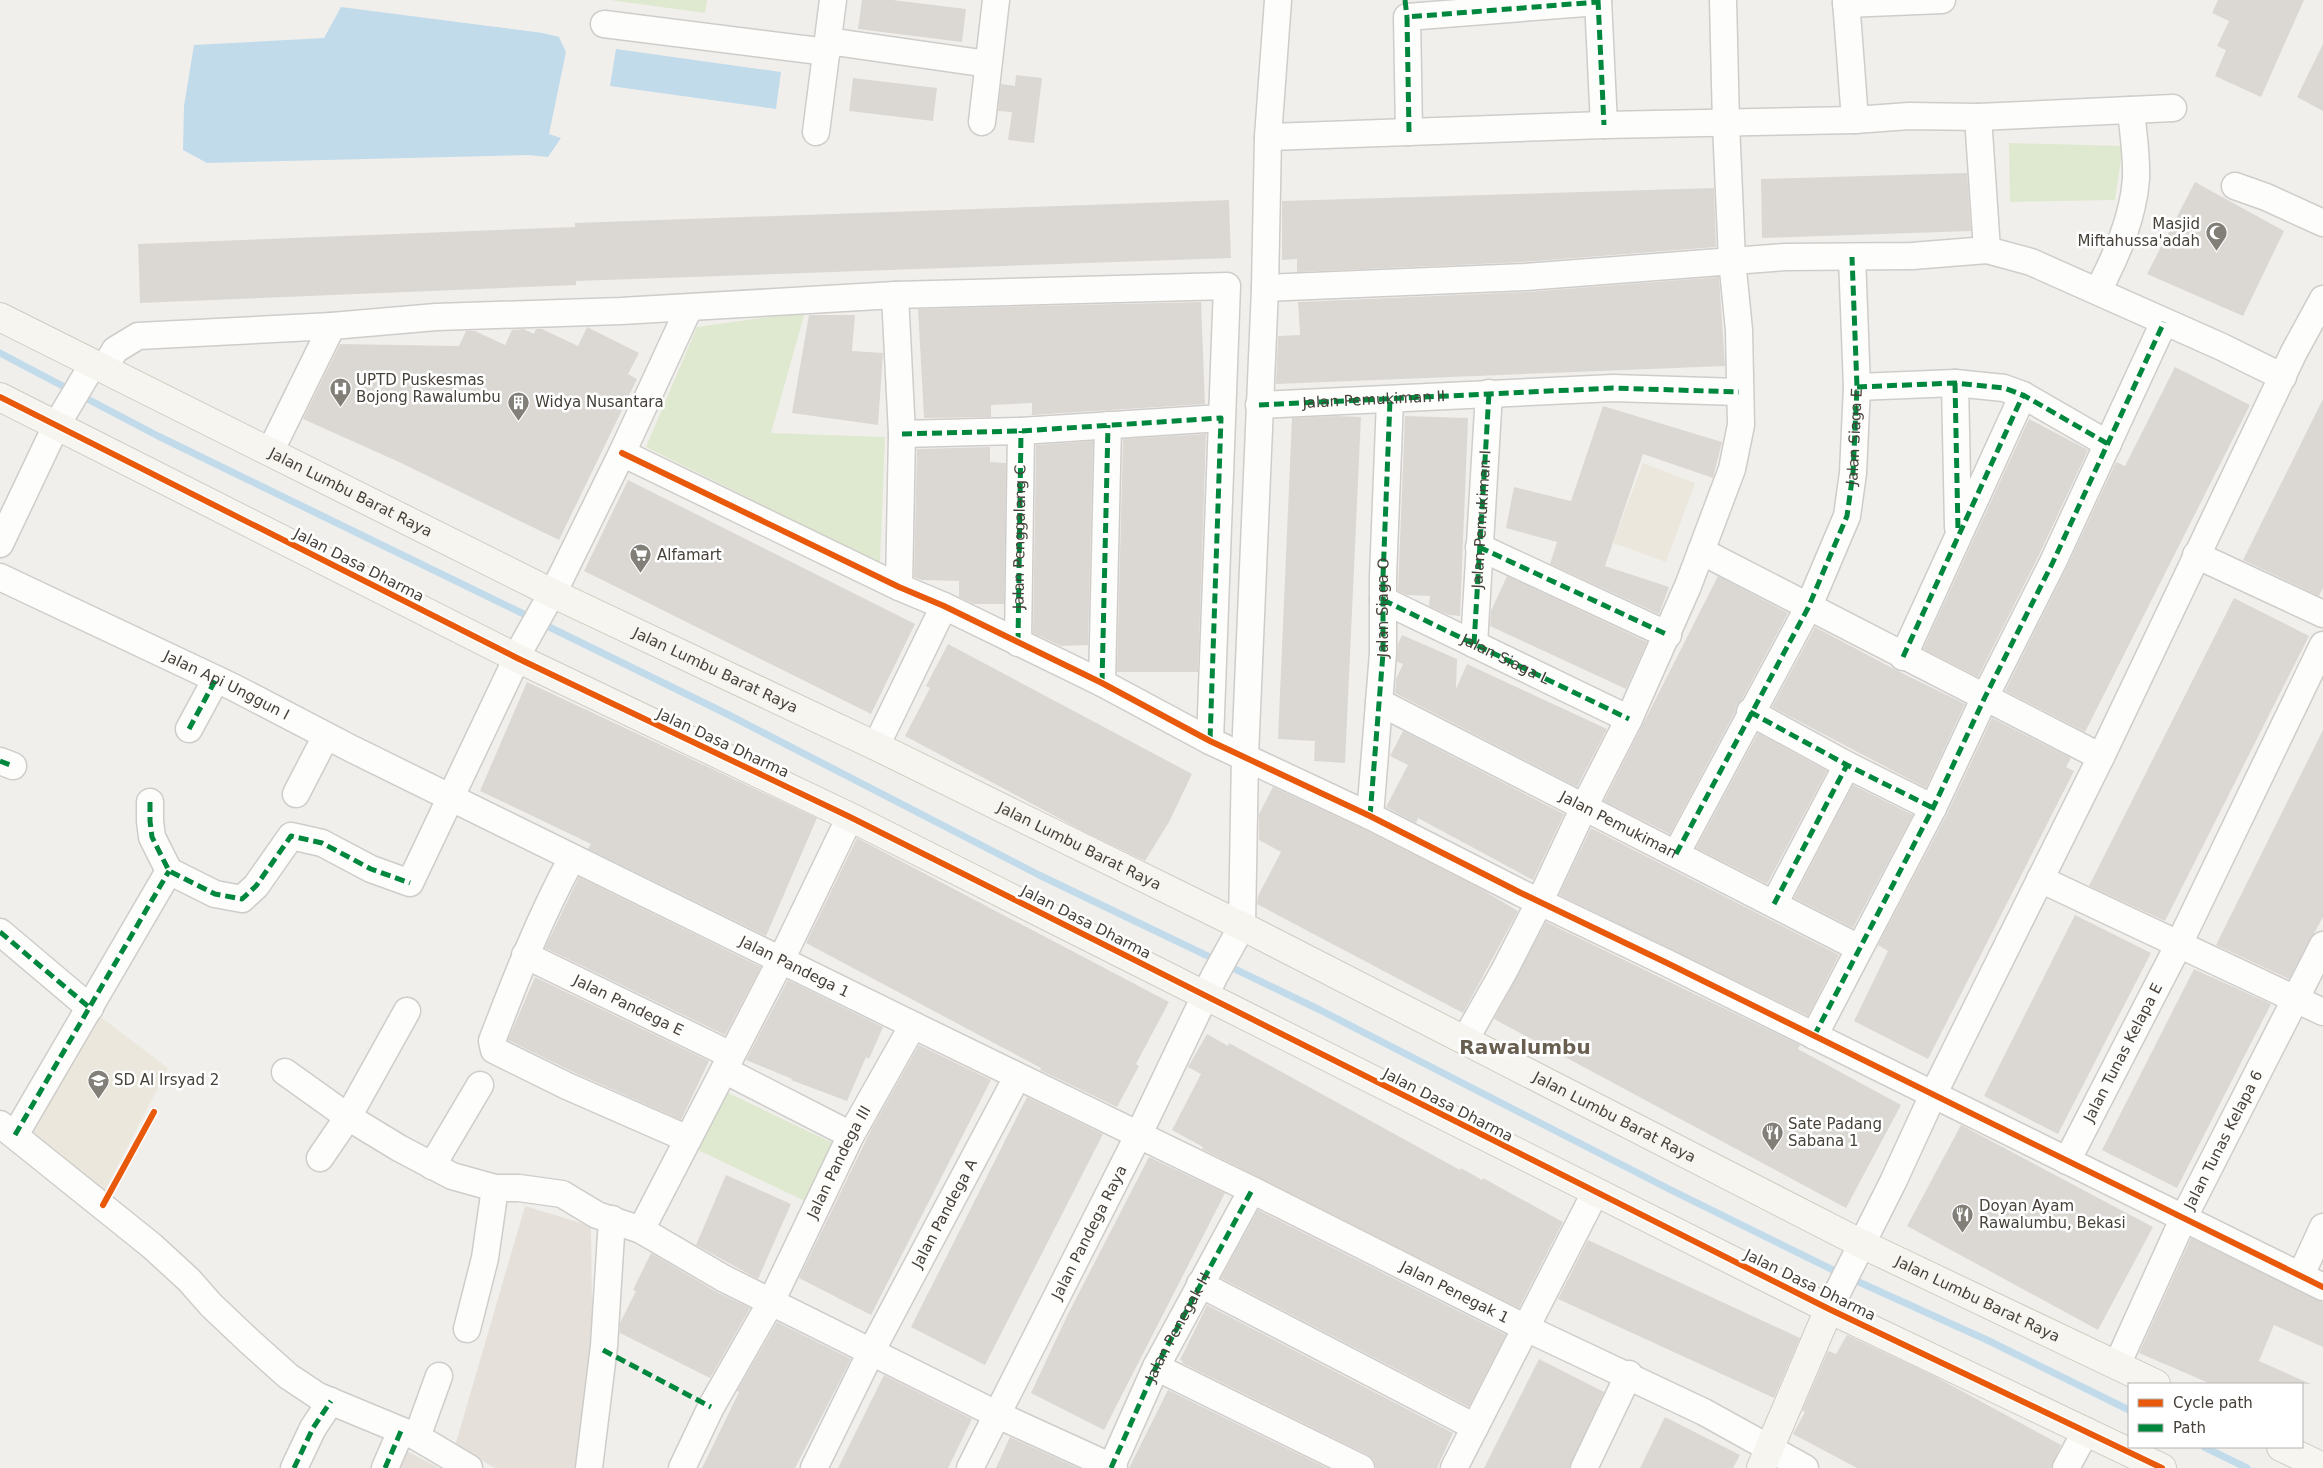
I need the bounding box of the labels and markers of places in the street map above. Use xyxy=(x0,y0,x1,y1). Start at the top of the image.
place label: Masjid Miftahussa'adah xyxy=(2077,215,2200,250)
mosque icon: Masjid Miftahussa'adah xyxy=(2204,221,2228,252)
place label: UPTD Puskesmas Bojong Rawalumbu xyxy=(356,371,501,406)
hospital icon: UPTD Puskesmas Bojong Rawalumbu xyxy=(328,377,352,408)
building icon: Widya Nusantara xyxy=(507,390,531,421)
place label: Widya Nusantara xyxy=(535,393,664,411)
supermarket icon: Alfamart xyxy=(629,543,653,574)
place label: Alfamart xyxy=(657,546,722,564)
school or university icon: SD Al Irsyad 2 xyxy=(86,1068,110,1099)
place label: SD Al Irsyad 2 xyxy=(114,1071,219,1089)
place label: Sate Padang Sabana 1 xyxy=(1788,1115,1882,1150)
restaurant icon: Sate Padang Sabana 1 xyxy=(1760,1121,1784,1152)
place label: Doyan Ayam Rawalumbu, Bekasi xyxy=(1979,1197,2126,1232)
restaurant icon: Doyan Ayam Rawalumbu, Bekasi xyxy=(1951,1203,1975,1234)

